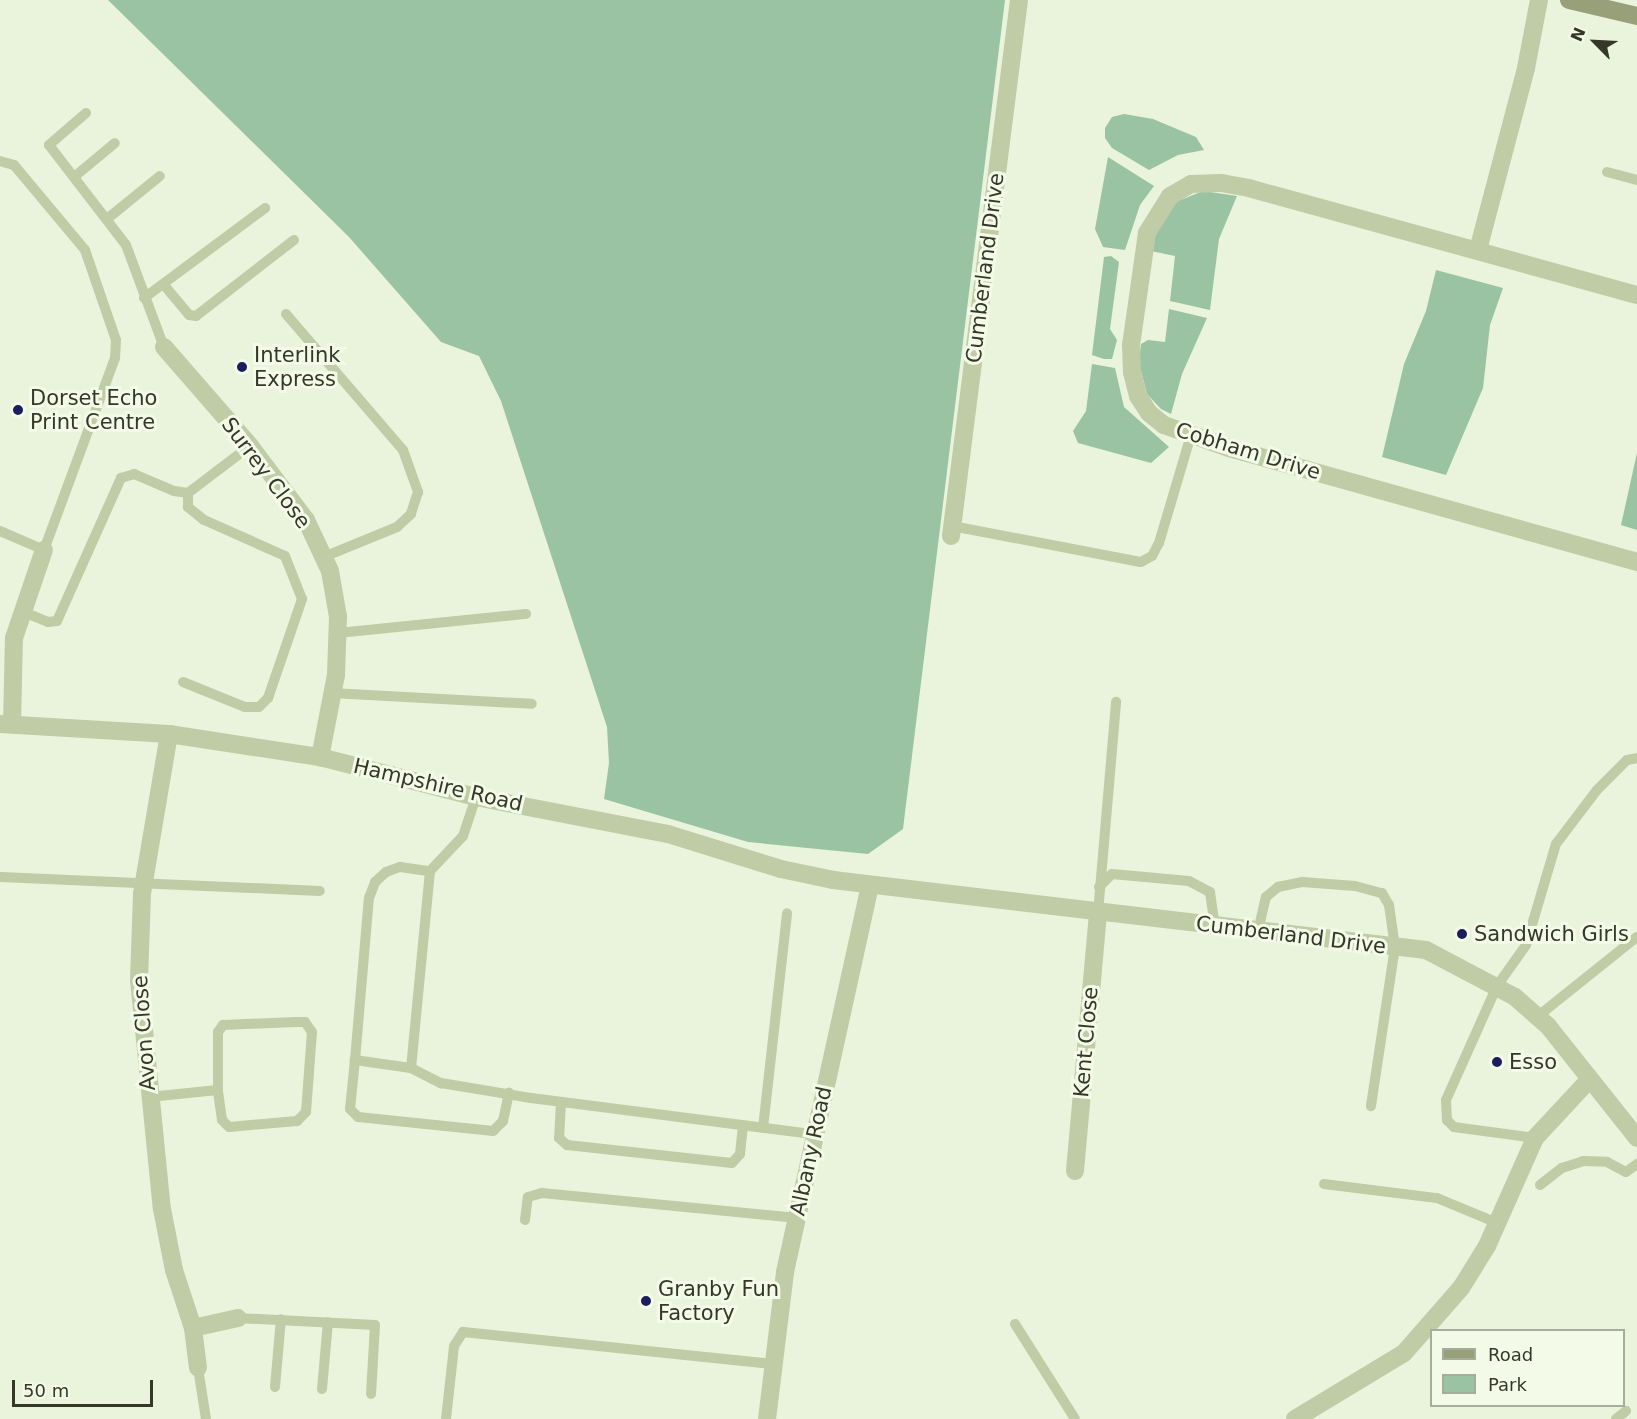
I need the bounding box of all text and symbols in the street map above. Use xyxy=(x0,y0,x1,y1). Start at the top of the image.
north arrow xyxy=(1565,12,1625,72)
text: N xyxy=(1567,25,1589,44)
street label: Cumberland Drive xyxy=(961,172,1009,364)
place label: Interlink Express xyxy=(254,342,340,392)
marker: Interlink Express xyxy=(235,360,249,374)
place label: Dorset Echo Print Centre xyxy=(30,385,157,435)
marker: Dorset Echo Print Centre xyxy=(11,403,25,417)
street label: Surrey Close xyxy=(216,413,316,533)
street label: Cobham Drive xyxy=(1173,417,1323,485)
street label: Hampshire Road xyxy=(351,753,525,817)
street label: Cumberland Drive xyxy=(1195,911,1387,959)
place label: Sandwich Girls xyxy=(1474,921,1629,947)
marker: Sandwich Girls xyxy=(1455,927,1469,941)
street label: Avon Close xyxy=(127,974,161,1092)
street label: Kent Close xyxy=(1069,986,1103,1098)
place label: Esso xyxy=(1509,1049,1557,1075)
marker: Esso xyxy=(1490,1055,1504,1069)
street label: Albany Road xyxy=(785,1084,837,1218)
place label: Granby Fun Factory xyxy=(658,1276,779,1326)
marker: Granby Fun Factory xyxy=(639,1294,653,1308)
legend xyxy=(1430,1329,1625,1407)
text: Road xyxy=(1488,1344,1533,1365)
scale bar xyxy=(15,1368,156,1406)
text: Park xyxy=(1488,1374,1527,1395)
text: 50 m xyxy=(23,1380,69,1401)

